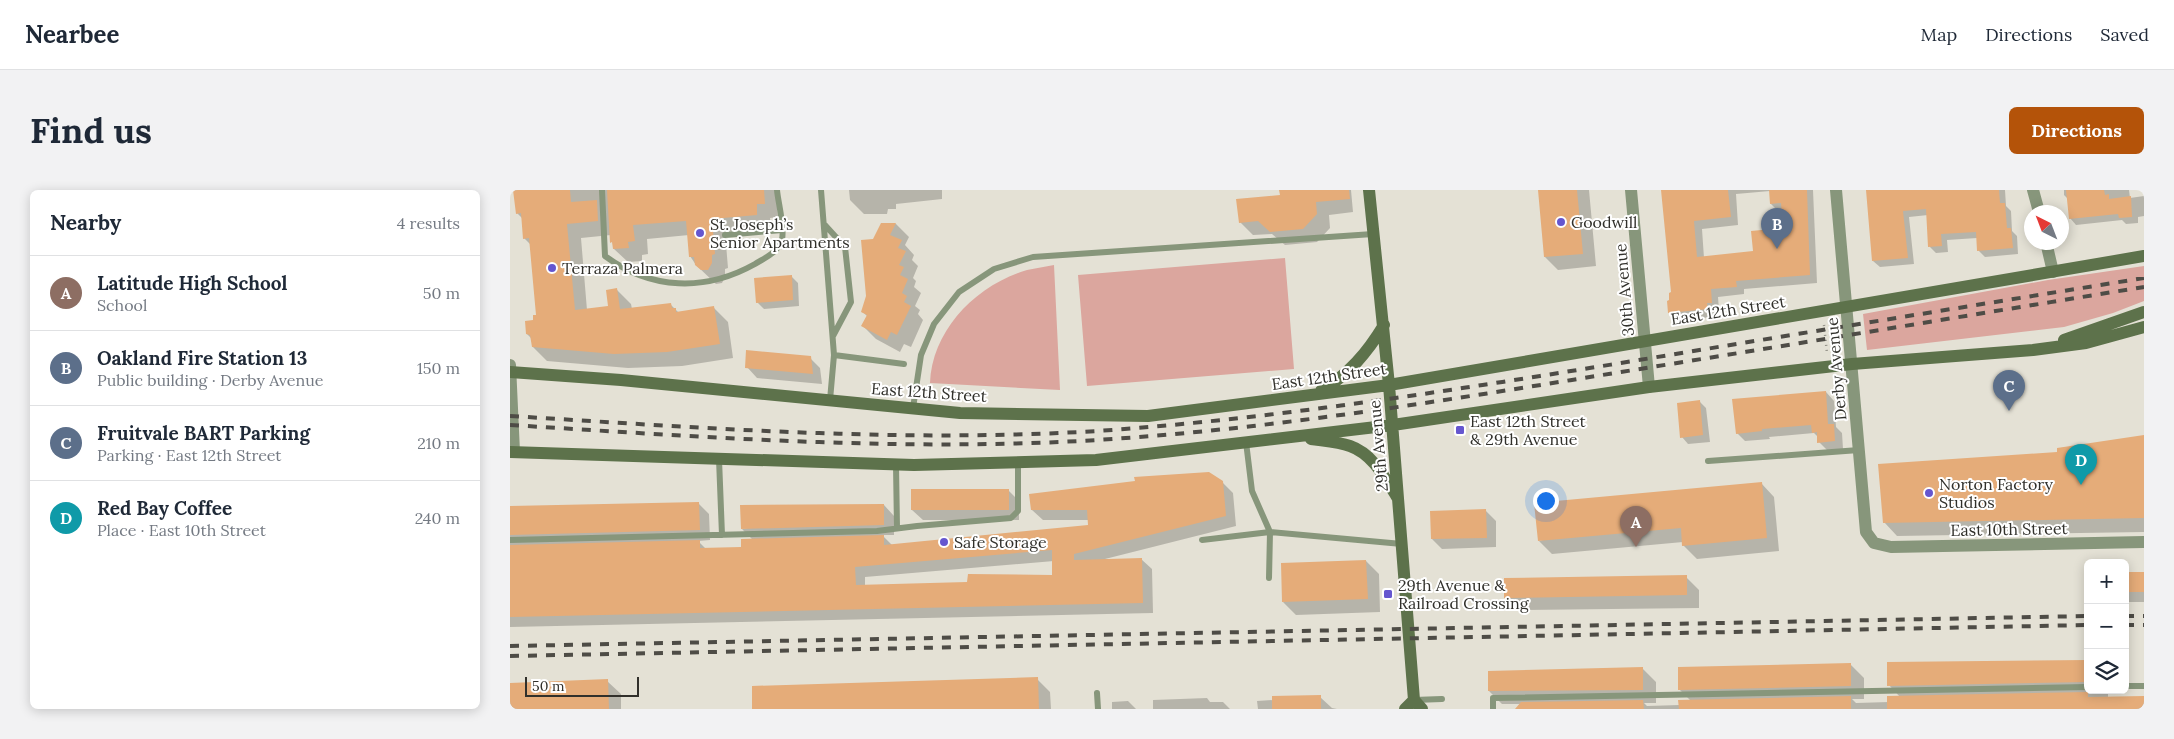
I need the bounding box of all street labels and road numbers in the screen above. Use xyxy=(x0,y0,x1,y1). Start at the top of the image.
street label: 30th Avenue xyxy=(1610,242,1638,337)
street label: East 12th Street xyxy=(1669,291,1788,329)
street label: Derby Avenue xyxy=(1821,316,1850,421)
street label: East 12th Street xyxy=(1270,358,1389,394)
street label: East 12th Street xyxy=(871,378,988,406)
street label: 29th Avenue xyxy=(1364,399,1392,493)
street label: East 10th Street xyxy=(1950,518,2069,540)

